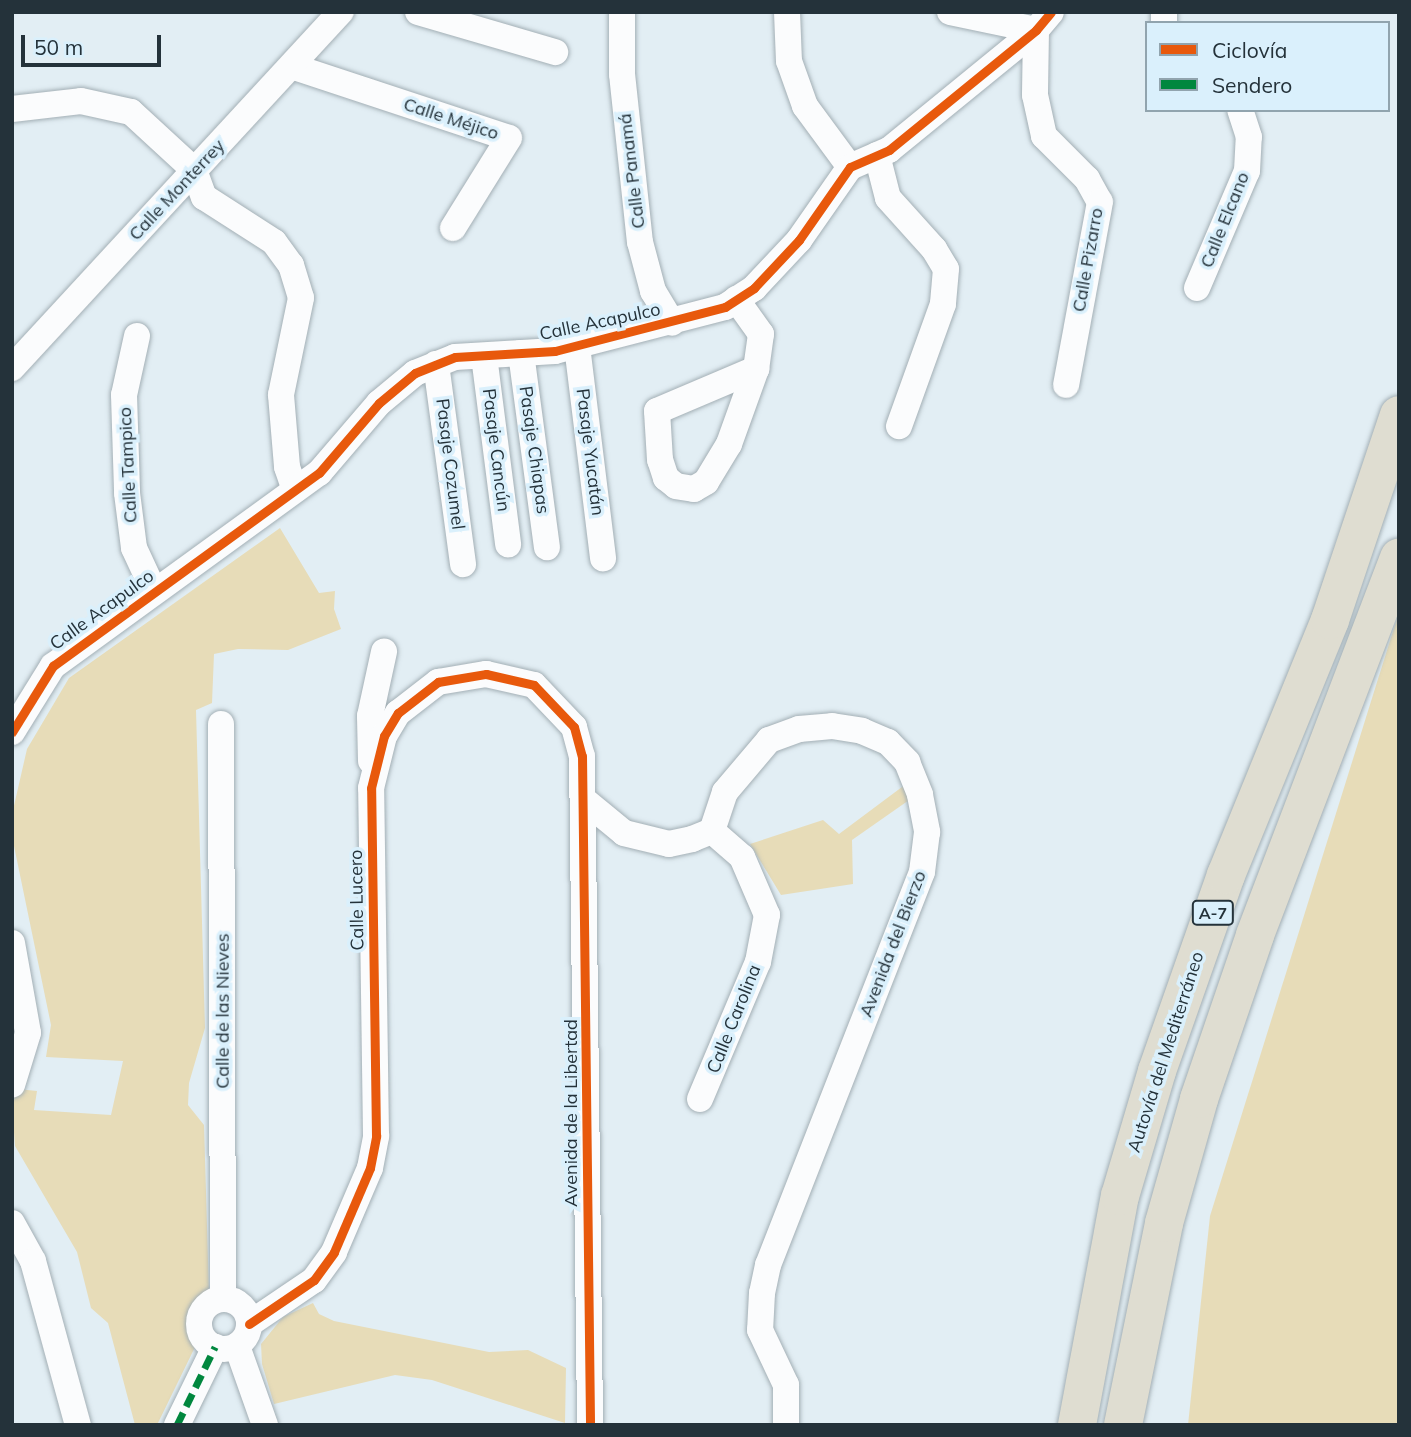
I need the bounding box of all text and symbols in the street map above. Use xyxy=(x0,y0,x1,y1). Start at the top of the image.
scale bar xyxy=(24,21,164,65)
legend xyxy=(1145,21,1390,112)
text: 50 m xyxy=(34,34,83,60)
text: Ciclovía xyxy=(1212,37,1287,63)
text: Sendero xyxy=(1212,72,1292,98)
street label: Calle Méjico xyxy=(401,93,501,145)
street label: Calle Panamá xyxy=(614,112,650,230)
street label: Calle Monterrey xyxy=(125,135,229,245)
street label: Calle Elcano xyxy=(1196,169,1254,271)
street label: Calle Pizarro xyxy=(1068,206,1108,314)
street label: Calle Acapulco xyxy=(538,299,662,345)
street label: Pasaje Chiapas xyxy=(514,385,554,515)
street label: Pasaje Cancún xyxy=(478,387,514,513)
street label: Pasaje Yucatán xyxy=(571,387,609,517)
street label: Pasaje Cozumel xyxy=(431,397,469,531)
street label: Calle Tampico xyxy=(114,406,142,524)
street label: Calle Acapulco xyxy=(46,565,158,655)
street label: Calle Lucero xyxy=(345,849,369,951)
street label: Avenida del Bierzo xyxy=(855,868,931,1020)
road number: A-7 xyxy=(1190,900,1236,925)
street label: Calle de las Nieves xyxy=(212,933,234,1089)
street label: Autovía del Mediterráneo xyxy=(1123,949,1209,1155)
street label: Calle Carolina xyxy=(702,962,766,1076)
street label: Avenida de la Libertad xyxy=(560,1019,582,1207)

